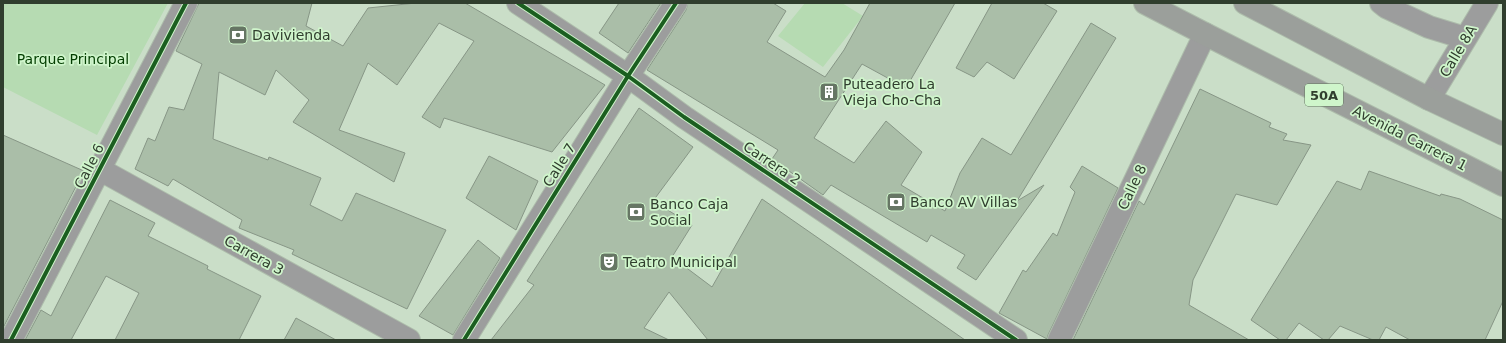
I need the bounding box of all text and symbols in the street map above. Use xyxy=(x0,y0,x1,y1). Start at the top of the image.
street label: Calle 8A xyxy=(1436,22,1480,80)
bank icon: Davivienda xyxy=(227,24,249,46)
place label: Davivienda xyxy=(252,27,331,43)
park label: Parque Principal xyxy=(17,51,129,67)
place label: Puteadero La Vieja Cho-Cha xyxy=(843,76,941,108)
building icon: Puteadero La Vieja Cho-Cha xyxy=(818,81,840,103)
road number: 50A xyxy=(1305,84,1343,106)
street label: Avenida Carrera 1 xyxy=(1350,102,1470,174)
street label: Carrera 2 xyxy=(740,138,804,188)
street label: Calle 7 xyxy=(539,140,579,190)
street label: Calle 6 xyxy=(71,141,107,191)
street label: Calle 8 xyxy=(1115,162,1149,212)
bank icon: Banco AV Villas xyxy=(885,191,907,213)
place label: Banco AV Villas xyxy=(910,194,1017,210)
place label: Banco Caja Social xyxy=(650,196,729,228)
bank icon: Banco Caja Social xyxy=(625,201,647,223)
street label: Carrera 3 xyxy=(221,232,287,278)
theatre icon: Teatro Municipal xyxy=(598,251,620,273)
place label: Teatro Municipal xyxy=(622,254,737,270)

